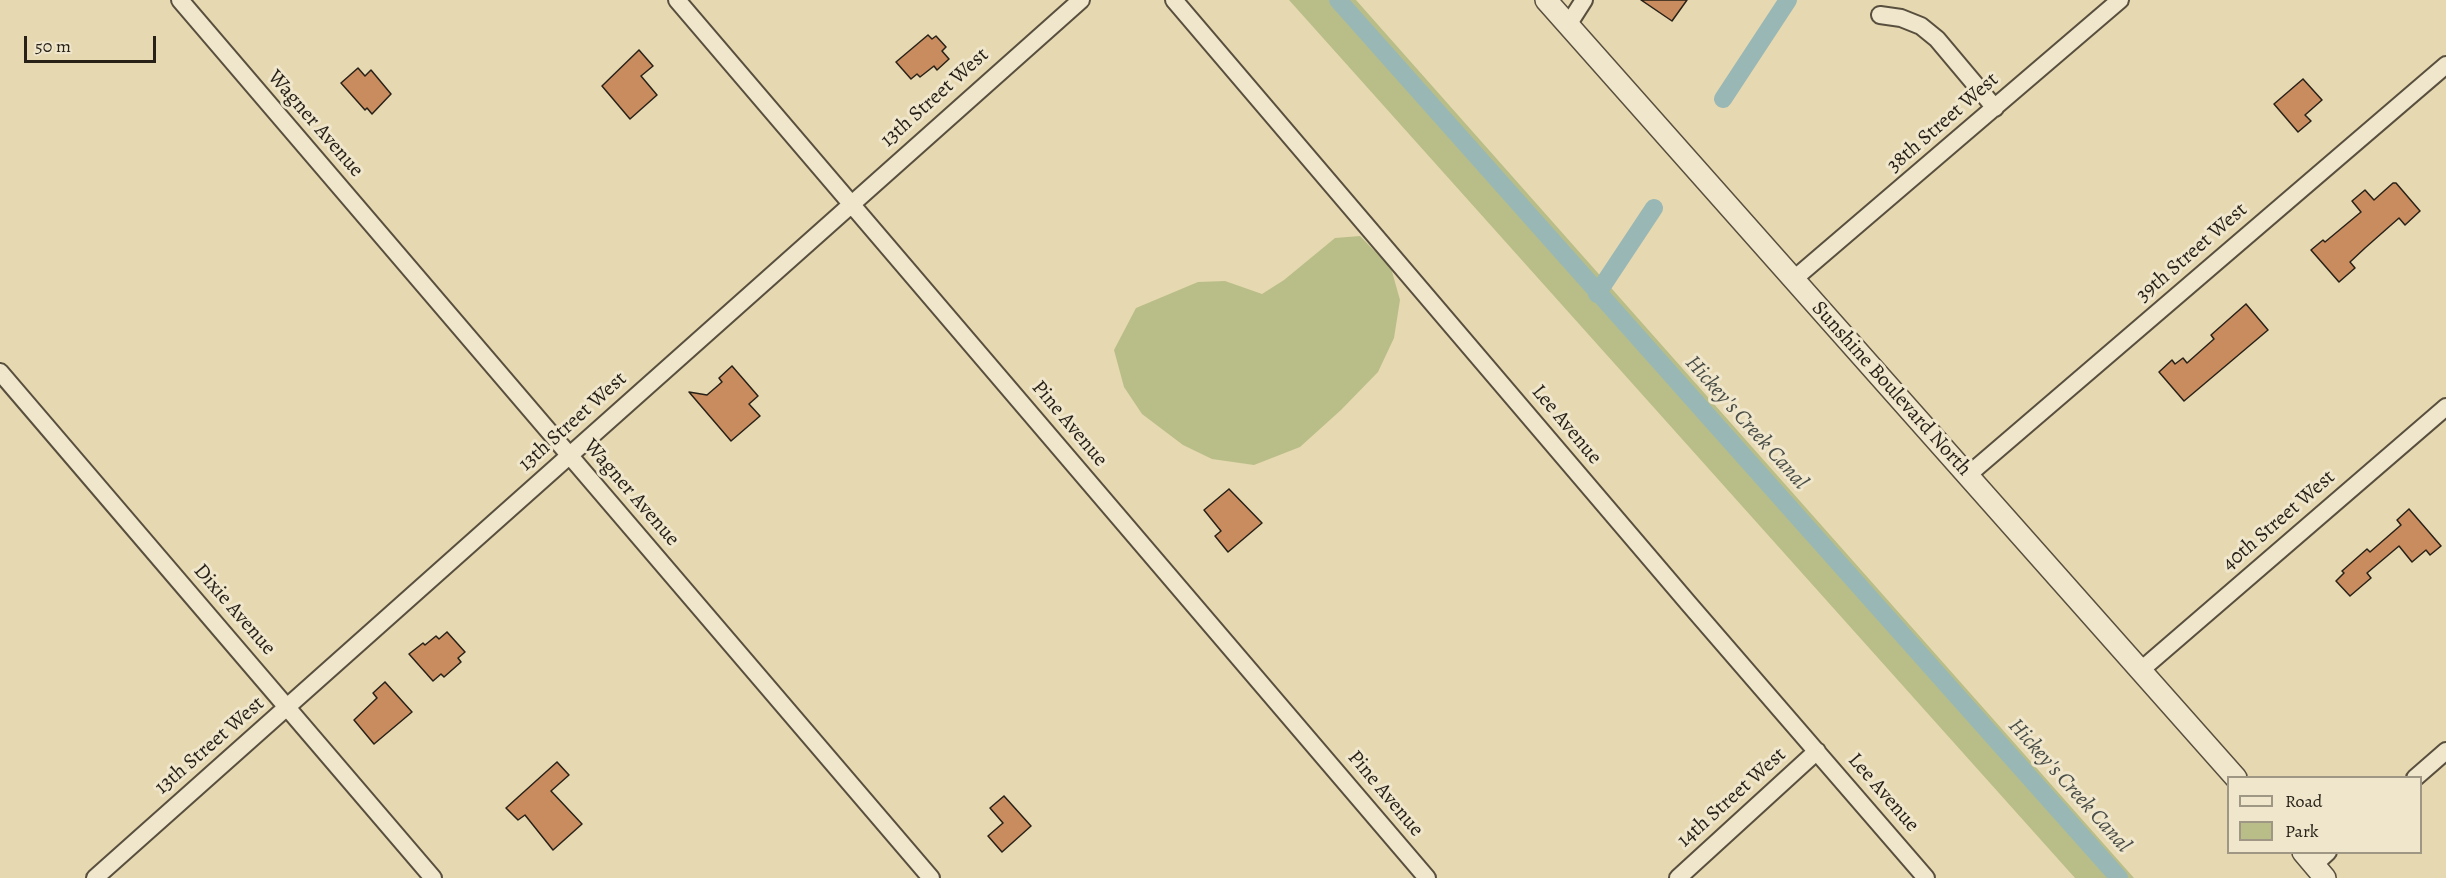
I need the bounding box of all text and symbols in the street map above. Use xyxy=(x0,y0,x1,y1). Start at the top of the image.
scale bar xyxy=(27,24,159,62)
text: 50 m xyxy=(35,34,71,58)
street label: 13th Street West xyxy=(876,43,994,153)
street label: Wagner Avenue xyxy=(262,65,368,183)
street label: 38th Street West xyxy=(1882,68,2004,178)
street label: 39th Street West xyxy=(2131,198,2253,308)
street label: Sunshine Boulevard North xyxy=(1806,296,1976,482)
water label: Hickey's Creek Canal xyxy=(1679,351,1813,495)
street label: 13th Street West xyxy=(514,367,632,477)
street label: Pine Avenue xyxy=(1026,376,1112,472)
street label: Lee Avenue xyxy=(1525,380,1607,470)
street label: Wagner Avenue xyxy=(578,434,684,552)
street label: 40th Street West xyxy=(2217,465,2341,577)
street label: Dixie Avenue xyxy=(188,559,280,661)
street label: 13th Street West xyxy=(150,692,270,800)
water label: Hickey's Creek Canal xyxy=(2002,714,2136,858)
street label: 14th Street West xyxy=(1672,743,1792,853)
street label: Pine Avenue xyxy=(1342,746,1428,842)
street label: Lee Avenue xyxy=(1842,748,1924,838)
legend xyxy=(2227,776,2422,854)
text: Road xyxy=(2285,789,2322,813)
text: Park xyxy=(2285,819,2319,843)

